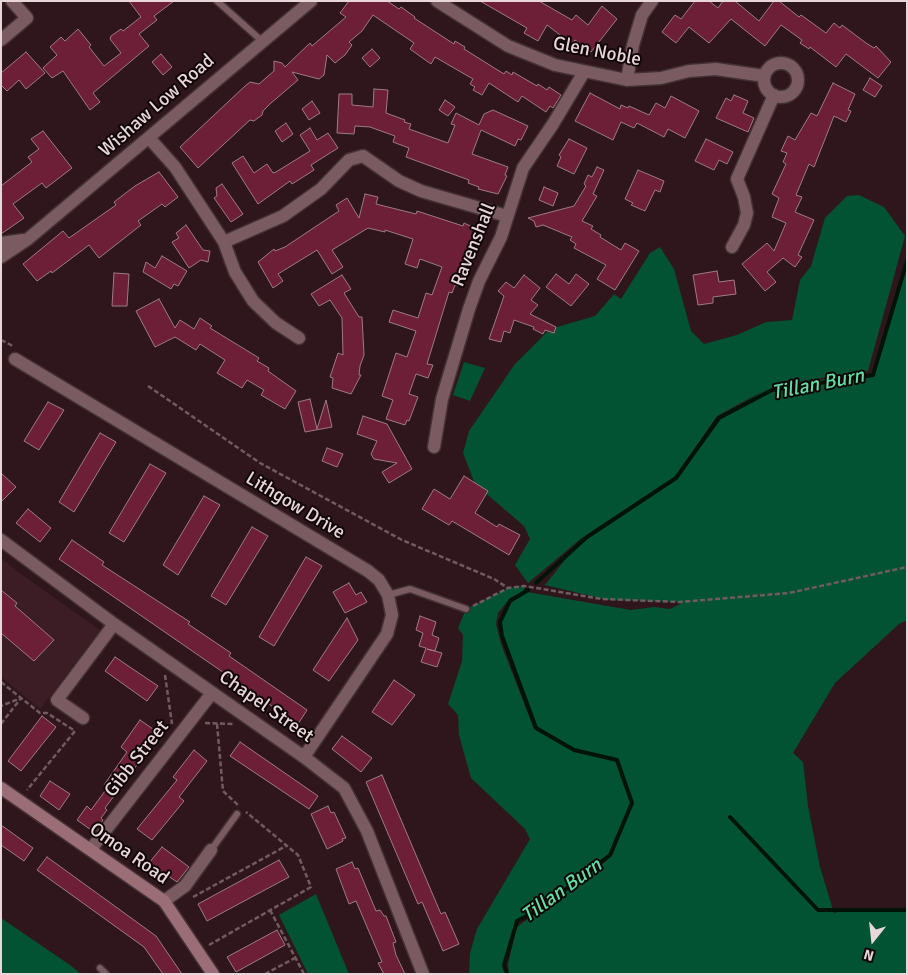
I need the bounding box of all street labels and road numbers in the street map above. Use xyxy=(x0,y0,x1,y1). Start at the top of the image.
street label: Glen Noble xyxy=(551,32,643,72)
street label: Wishaw Low Road xyxy=(95,50,219,162)
street label: Ravenshall xyxy=(447,200,501,290)
street label: Lithgow Drive xyxy=(241,467,349,545)
street label: Chapel Street xyxy=(214,666,318,748)
street label: Gibb Street xyxy=(100,716,174,802)
street label: Omoa Road xyxy=(85,818,173,890)

